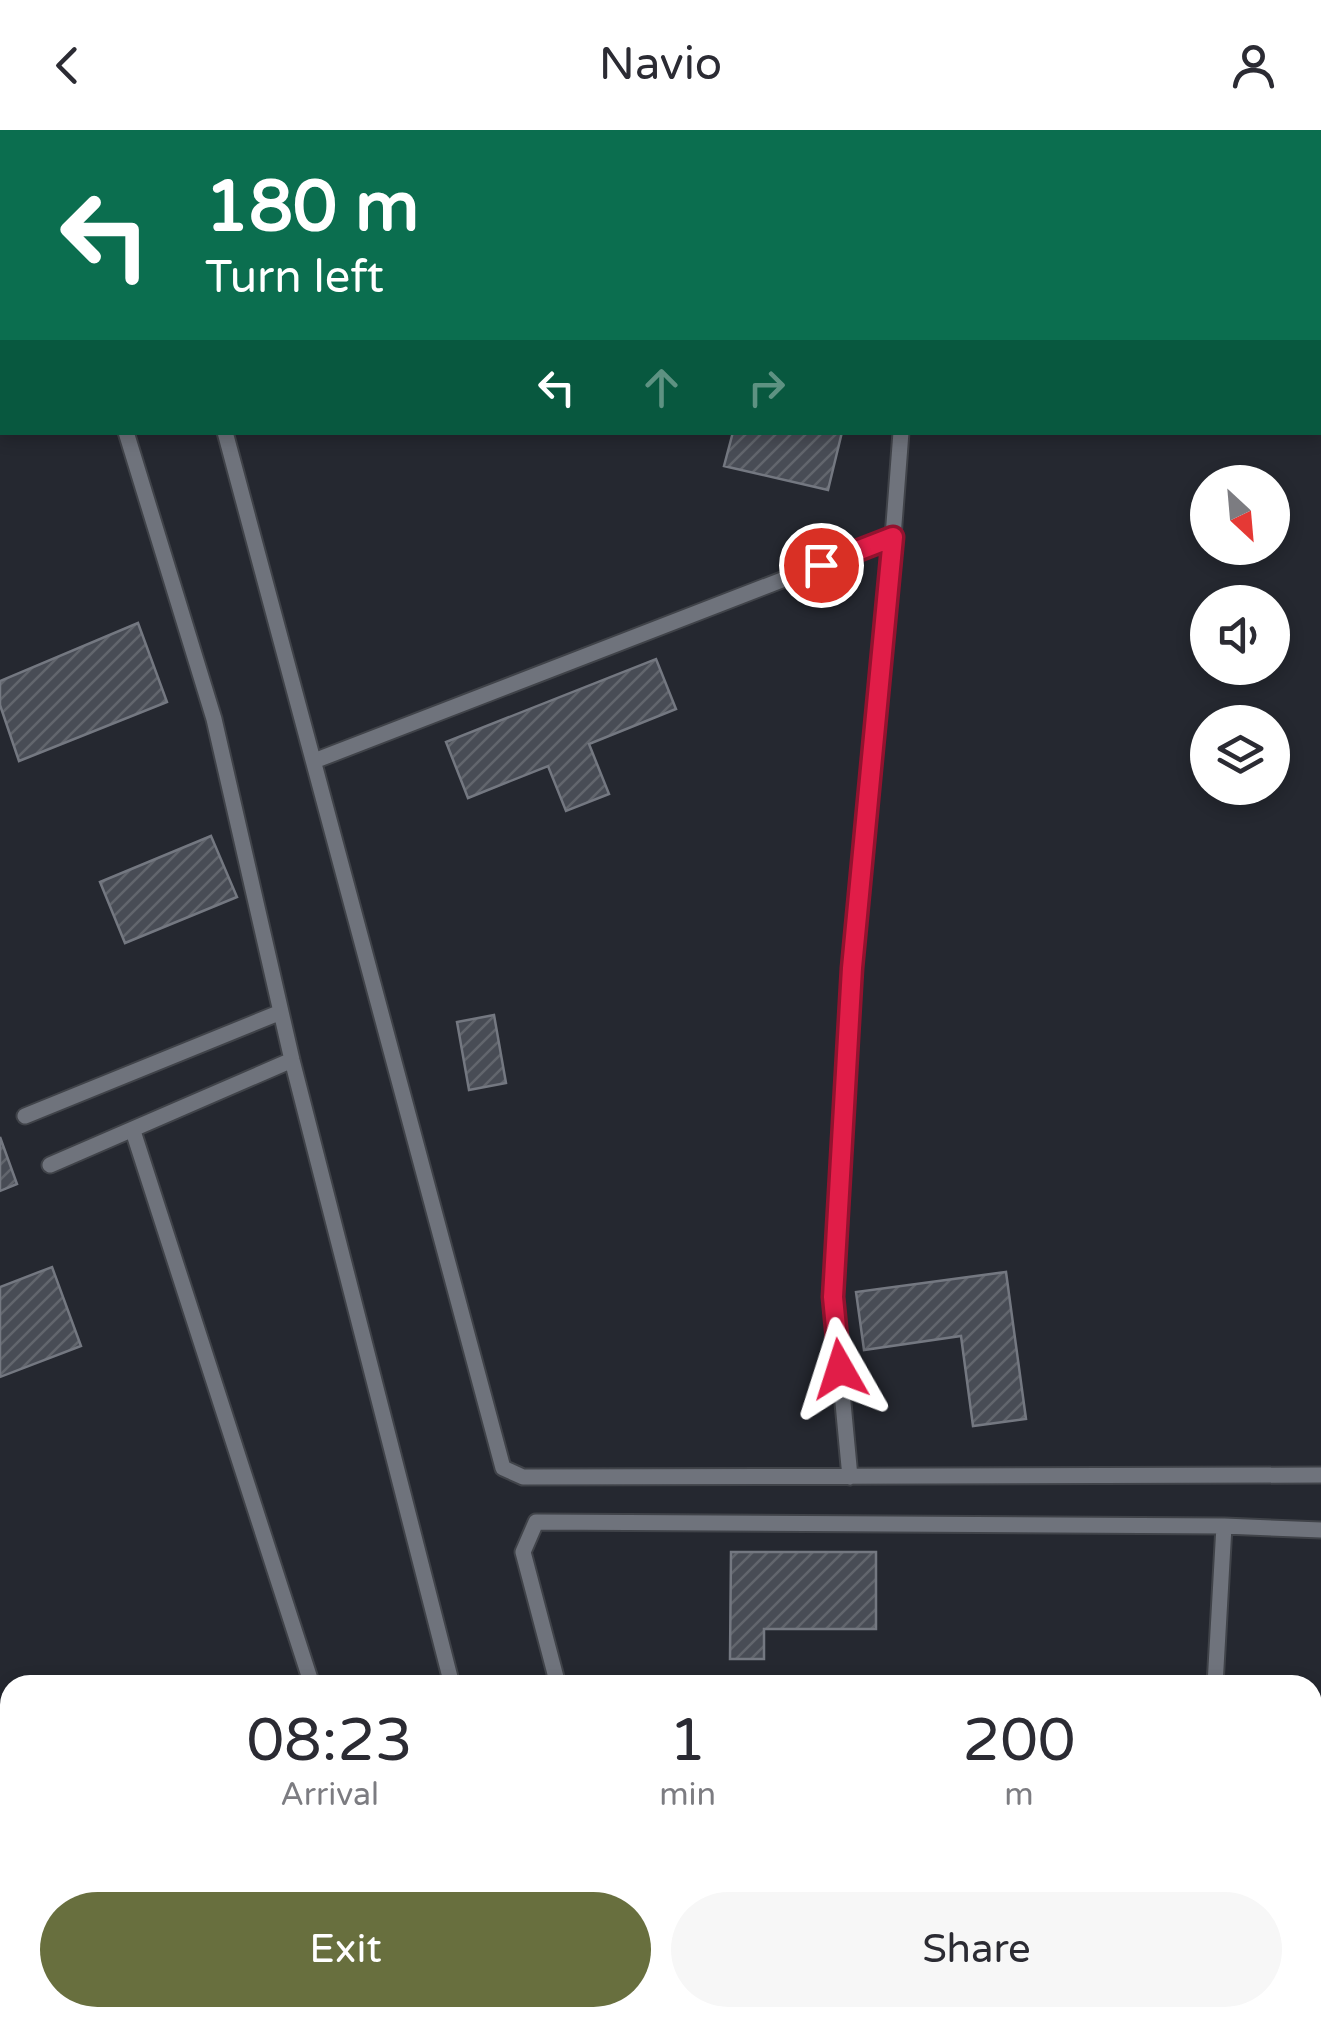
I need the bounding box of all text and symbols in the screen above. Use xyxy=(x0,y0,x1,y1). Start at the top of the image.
icon: back xyxy=(40,38,95,93)
text: Navio xyxy=(599,38,722,92)
icon: person xyxy=(1226,38,1281,93)
text: 180 m xyxy=(205,166,419,250)
icon: left xyxy=(40,170,170,300)
text: Turn left xyxy=(205,251,384,305)
icon: left xyxy=(529,360,584,415)
icon: ahead xyxy=(634,360,689,415)
icon: right xyxy=(739,360,794,415)
north arrow xyxy=(1190,465,1290,565)
map controls xyxy=(1190,465,1290,805)
pin xyxy=(779,523,864,608)
icon: arrive xyxy=(794,538,849,593)
button: sound xyxy=(1190,585,1290,685)
button: layers xyxy=(1190,705,1290,805)
position arrow xyxy=(788,1317,892,1421)
text: 08:23 xyxy=(246,1705,413,1777)
text: 1 xyxy=(669,1705,706,1777)
text: 200 xyxy=(962,1705,1076,1777)
text: Arrival xyxy=(280,1776,379,1814)
text: min xyxy=(659,1776,716,1814)
text: m xyxy=(1004,1776,1034,1814)
button: Exit xyxy=(40,1892,651,2007)
button: Share xyxy=(671,1892,1282,2007)

